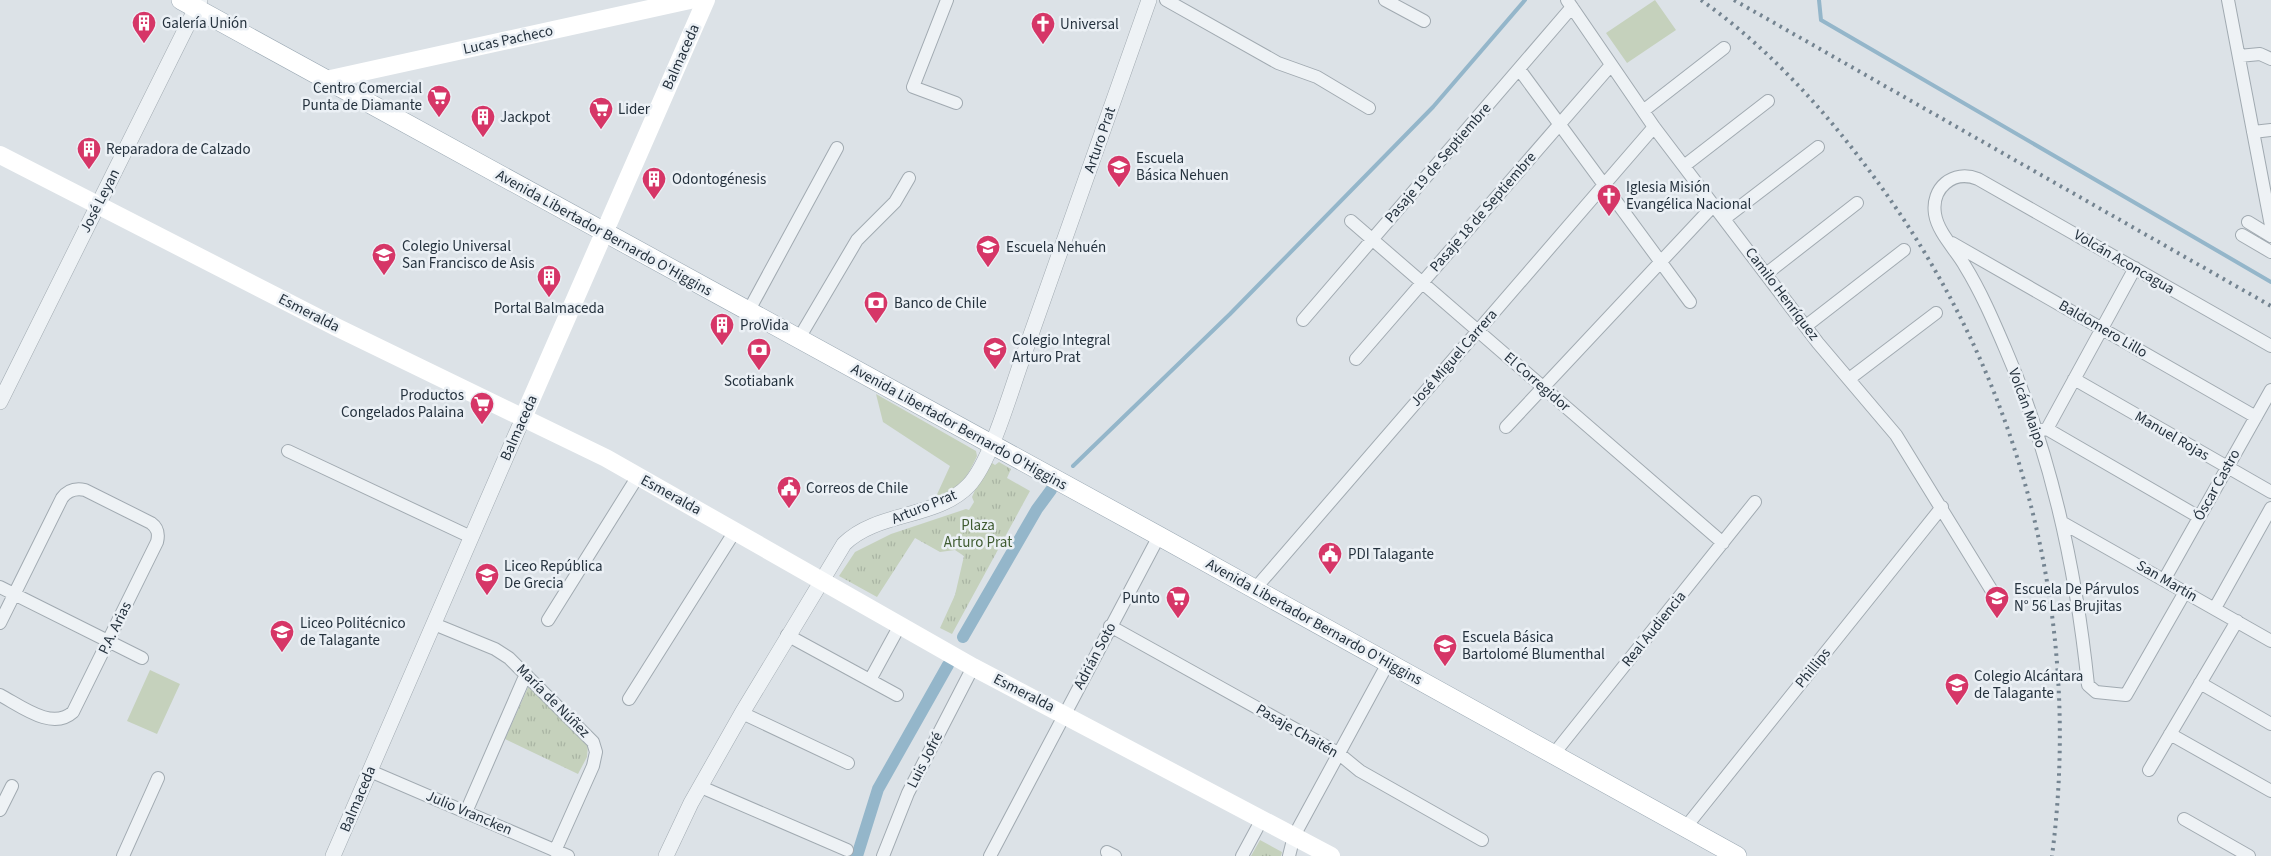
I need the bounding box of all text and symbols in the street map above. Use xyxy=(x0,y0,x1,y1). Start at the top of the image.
building icon: Galería Unión xyxy=(131,10,157,44)
church icon: Universal xyxy=(1030,11,1056,45)
place label: Galería Unión xyxy=(162,13,247,34)
place label: Universal xyxy=(1060,14,1119,35)
street label: Lucas Pacheco xyxy=(461,20,555,60)
street label: Balmaceda xyxy=(657,21,705,93)
place label: Centro Comercial Punta de Diamante xyxy=(302,78,422,116)
supermarket icon: Centro Comercial Punta de Diamante xyxy=(426,84,452,118)
supermarket icon: Lider xyxy=(588,96,614,130)
street label: Pasaje 19 de Septiembre xyxy=(1380,98,1496,228)
place label: Lider xyxy=(618,99,651,120)
building icon: Jackpot xyxy=(470,104,496,138)
street label: Arturo Prat xyxy=(1079,104,1121,176)
place label: Jackpot xyxy=(500,107,550,128)
building icon: Reparadora de Calzado xyxy=(76,136,102,170)
place label: Reparadora de Calzado xyxy=(106,139,251,160)
street label: Pasaje 18 de Septiembre xyxy=(1425,147,1541,277)
place label: Escuela Básica Nehuen xyxy=(1136,148,1229,186)
school or university icon: Escuela Básica Nehuen xyxy=(1106,154,1132,188)
street label: José Leyan xyxy=(75,165,125,237)
street label: Avenida Libertador Bernardo O'Higgins xyxy=(492,165,716,301)
building icon: Odontogénesis xyxy=(641,166,667,200)
place label: Odontogénesis xyxy=(672,169,766,190)
place label: Iglesia Misión Evangélica Nacional xyxy=(1626,177,1751,215)
church icon: Iglesia Misión Evangélica Nacional xyxy=(1596,183,1622,217)
street label: Volcán Aconcagua xyxy=(2070,225,2178,299)
school or university icon: Escuela Nehuén xyxy=(975,234,1001,268)
place label: Colegio Universal San Francisco de Asis xyxy=(402,236,534,274)
place label: Escuela Nehuén xyxy=(1006,237,1106,258)
school or university icon: Colegio Universal San Francisco de Asis xyxy=(371,242,397,276)
street label: Camilo Henríquez xyxy=(1740,243,1824,345)
building icon: Portal Balmaceda xyxy=(536,264,562,298)
street label: Esmeralda xyxy=(275,289,343,337)
bank icon: Banco de Chile xyxy=(863,290,889,324)
place label: Banco de Chile xyxy=(894,293,987,314)
street label: Baldomero Lillo xyxy=(2055,295,2151,363)
place label: Portal Balmaceda xyxy=(494,298,604,319)
street label: José Miguel Carrera xyxy=(1406,305,1502,411)
building icon: ProVida xyxy=(709,312,735,346)
place label: ProVida xyxy=(740,315,789,336)
place label: Colegio Integral Arturo Prat xyxy=(1012,330,1110,368)
school or university icon: Colegio Integral Arturo Prat xyxy=(982,336,1008,370)
bank icon: Scotiabank xyxy=(746,337,772,371)
street label: El Corregidor xyxy=(1499,347,1575,417)
street label: Avenida Libertador Bernardo O'Higgins xyxy=(847,359,1071,495)
street label: Volcán Maipo xyxy=(2003,365,2051,451)
place label: Scotiabank xyxy=(724,371,795,392)
place label: Productos Congelados Palaina xyxy=(341,385,464,423)
supermarket icon: Productos Congelados Palaina xyxy=(469,391,495,425)
street label: Balmaceda xyxy=(495,392,543,464)
street label: Manuel Rojas xyxy=(2131,406,2213,466)
street label: Óscar Castro xyxy=(2189,445,2245,525)
street label: Esmeralda xyxy=(637,470,705,520)
public building icon: Correos de Chile xyxy=(776,475,802,509)
place label: Correos de Chile xyxy=(806,478,908,499)
street label: Arturo Prat xyxy=(888,484,960,530)
park label: Plaza Arturo Prat xyxy=(944,515,1012,553)
public building icon: PDI Talagante xyxy=(1317,541,1343,575)
place label: PDI Talagante xyxy=(1348,544,1434,565)
street label: Avenida Libertador Bernardo O'Higgins xyxy=(1202,554,1426,690)
street label: San Martín xyxy=(2133,555,2201,607)
place label: Liceo República De Grecia xyxy=(504,556,602,594)
school or university icon: Liceo República De Grecia xyxy=(474,562,500,596)
place label: Escuela De Párvulos N° 56 Las Brujitas xyxy=(2014,579,2139,617)
supermarket icon: Punto xyxy=(1165,585,1191,619)
school or university icon: Escuela De Párvulos N° 56 Las Brujitas xyxy=(1984,585,2010,619)
street label: Real Audiencia xyxy=(1617,587,1691,671)
place label: Punto xyxy=(1122,588,1160,609)
street label: P.A. Arias xyxy=(93,598,137,658)
place label: Liceo Politécnico de Talagante xyxy=(300,613,406,651)
school or university icon: Liceo Politécnico de Talagante xyxy=(269,619,295,653)
street label: Adrián Soto xyxy=(1069,619,1121,693)
place label: Escuela Básica Bartolomé Blumenthal xyxy=(1462,627,1605,665)
school or university icon: Escuela Básica Bartolomé Blumenthal xyxy=(1432,633,1458,667)
street label: Phillips xyxy=(1790,643,1836,693)
street label: María de Núñez xyxy=(511,659,595,743)
place label: Colegio Alcántara de Talagante xyxy=(1974,666,2083,704)
street label: Esmeralda xyxy=(990,669,1058,717)
school or university icon: Colegio Alcántara de Talagante xyxy=(1944,672,1970,706)
street label: Pasaje Chaitén xyxy=(1252,699,1342,763)
street label: Luis Jofré xyxy=(902,728,948,792)
street label: Balmaceda xyxy=(335,763,381,835)
street label: Julio Vrancken xyxy=(423,785,515,841)

